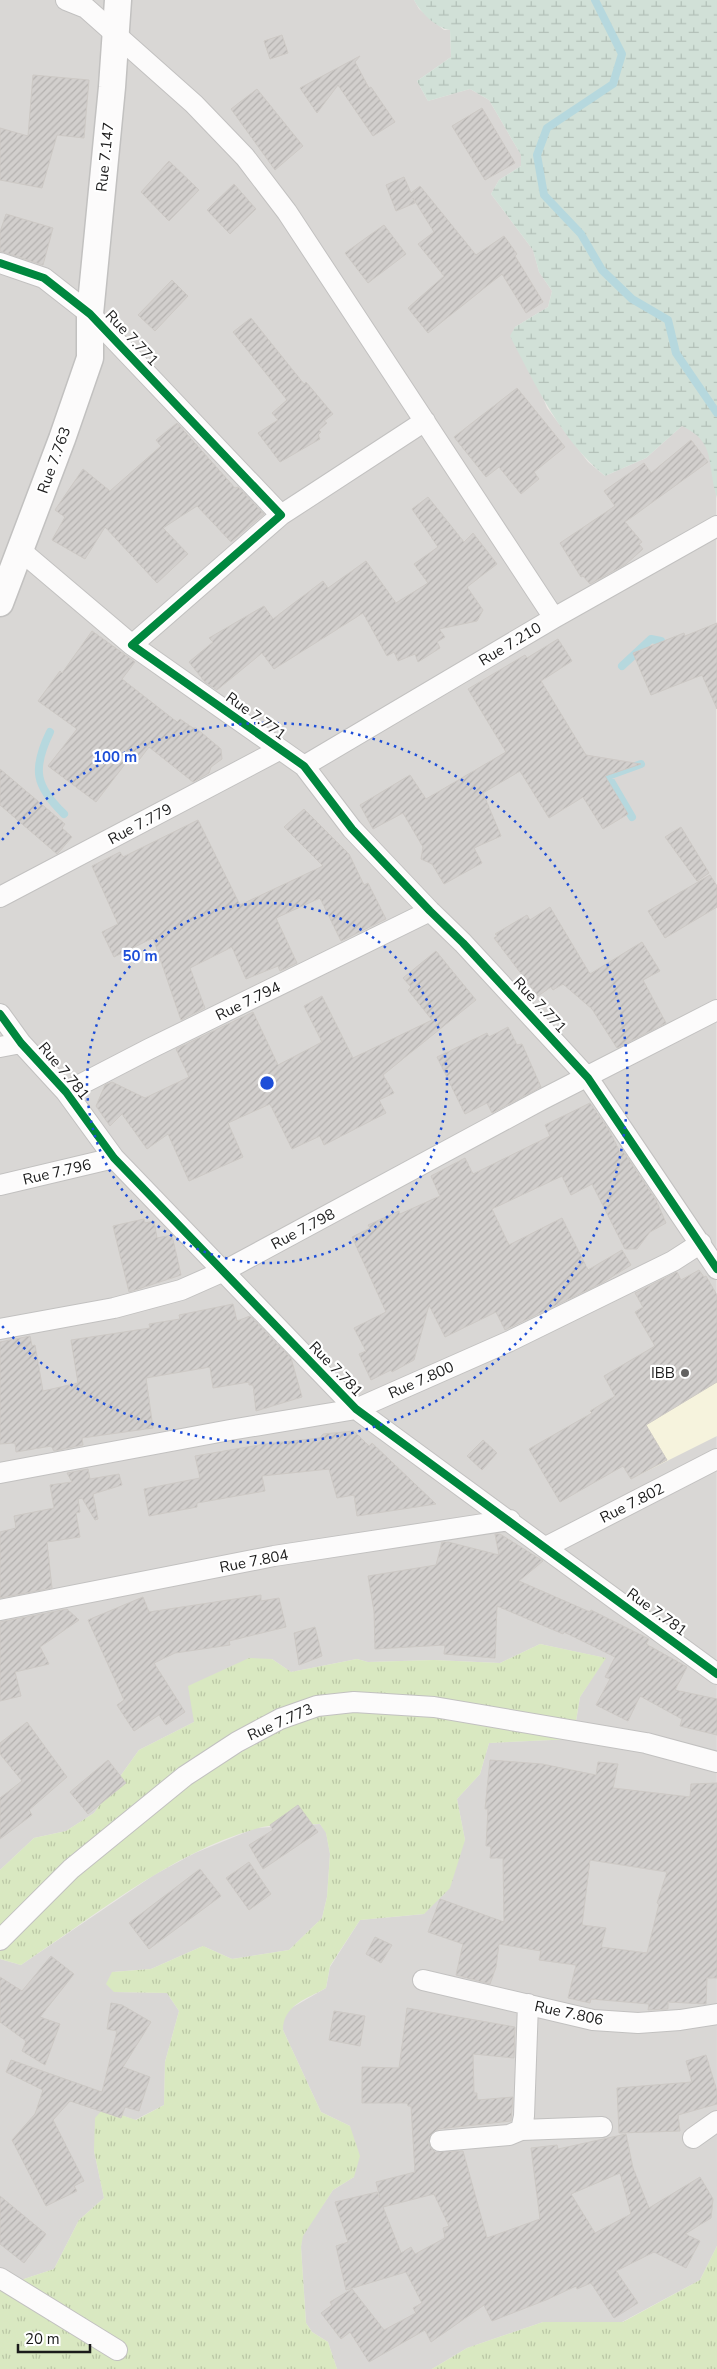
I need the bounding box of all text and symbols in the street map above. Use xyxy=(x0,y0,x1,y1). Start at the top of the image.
street label: Rue 7.147 xyxy=(91,121,119,193)
street label: Rue 7.771 xyxy=(101,306,163,370)
street label: Rue 7.763 xyxy=(33,424,75,496)
street label: Rue 7.210 xyxy=(475,617,545,671)
street label: Rue 7.771 xyxy=(222,687,290,745)
text: 100 m xyxy=(93,747,137,767)
street label: Rue 7.779 xyxy=(105,799,175,849)
text: 50 m xyxy=(122,946,158,966)
street label: Rue 7.771 xyxy=(509,973,571,1037)
street label: Rue 7.794 xyxy=(212,977,284,1025)
street label: Rue 7.781 xyxy=(34,1038,94,1104)
centre of rings xyxy=(258,1074,276,1092)
street label: Rue 7.796 xyxy=(21,1154,93,1190)
street label: Rue 7.798 xyxy=(268,1204,338,1254)
street label: Rue 7.781 xyxy=(305,1337,367,1401)
street label: Rue 7.800 xyxy=(385,1357,457,1403)
place label: IBB xyxy=(651,1363,675,1383)
marker: IBB xyxy=(679,1367,691,1379)
street label: Rue 7.802 xyxy=(596,1478,668,1528)
street label: Rue 7.804 xyxy=(218,1545,290,1577)
street label: Rue 7.781 xyxy=(623,1583,691,1641)
street label: Rue 7.773 xyxy=(244,1699,316,1745)
street label: Rue 7.806 xyxy=(533,1996,605,2030)
scale bar xyxy=(18,2322,90,2354)
text: 20 m xyxy=(25,2329,60,2349)

